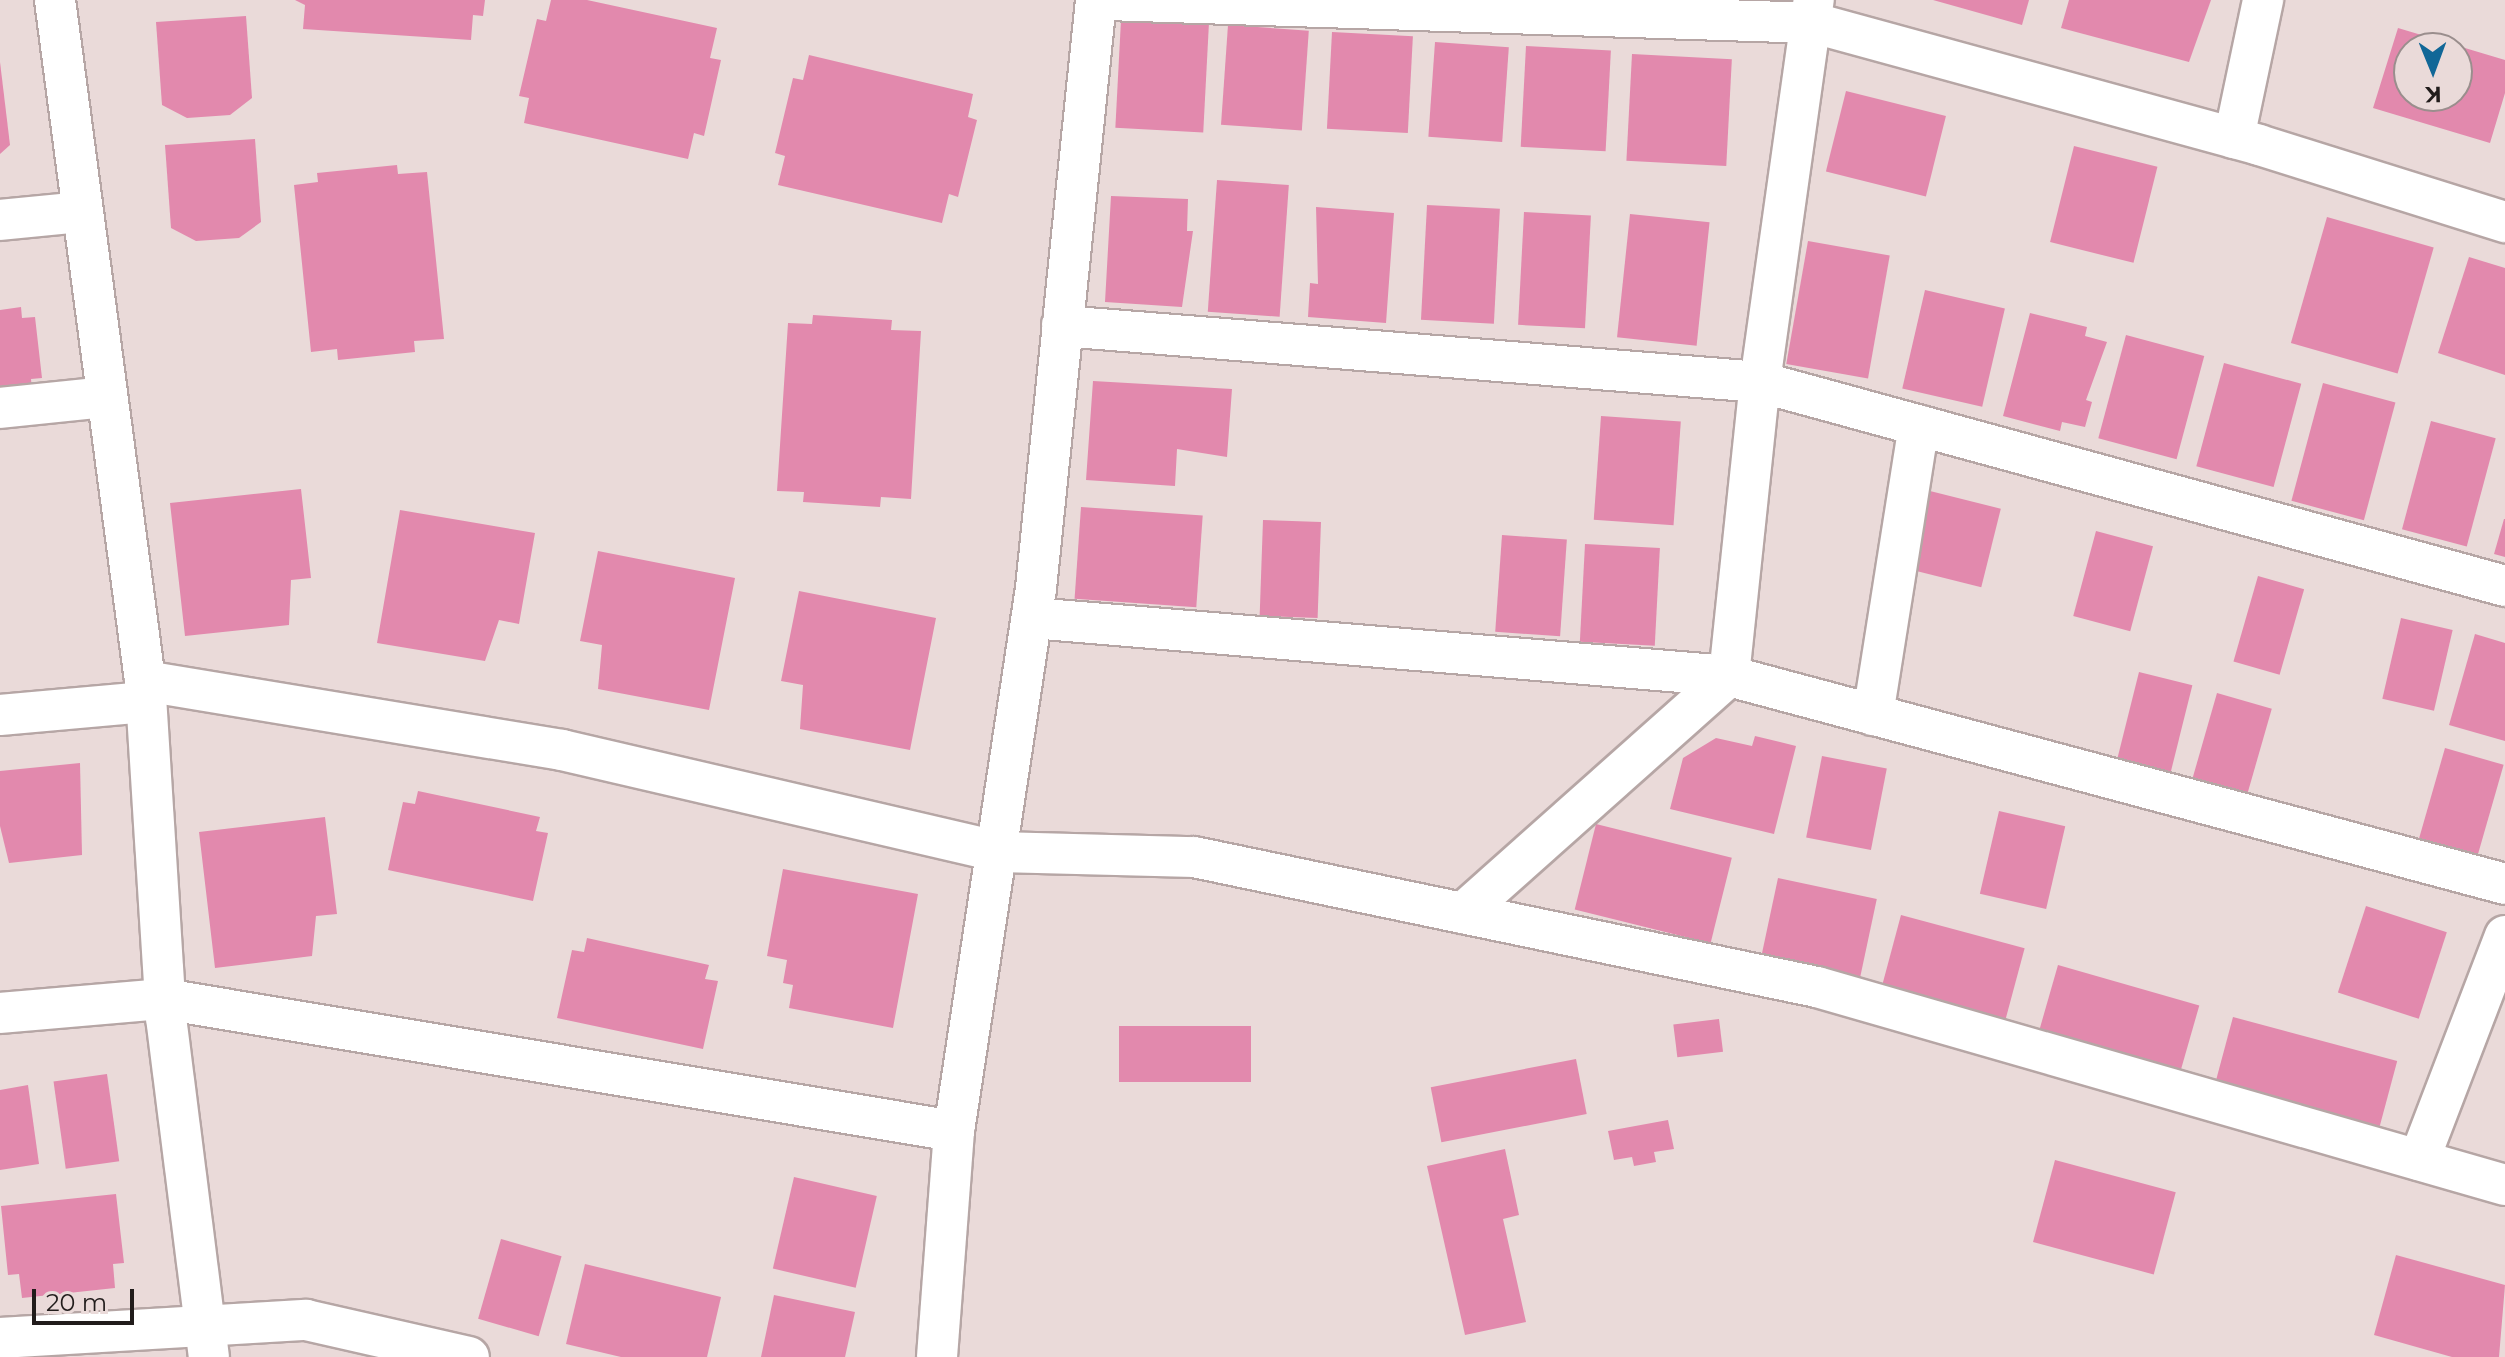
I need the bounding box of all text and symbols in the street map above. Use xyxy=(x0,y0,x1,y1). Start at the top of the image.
north arrow xyxy=(2393,32,2473,112)
text: K xyxy=(2425,81,2442,108)
scale bar xyxy=(36,1273,138,1323)
text: 20 m xyxy=(46,1288,107,1317)

